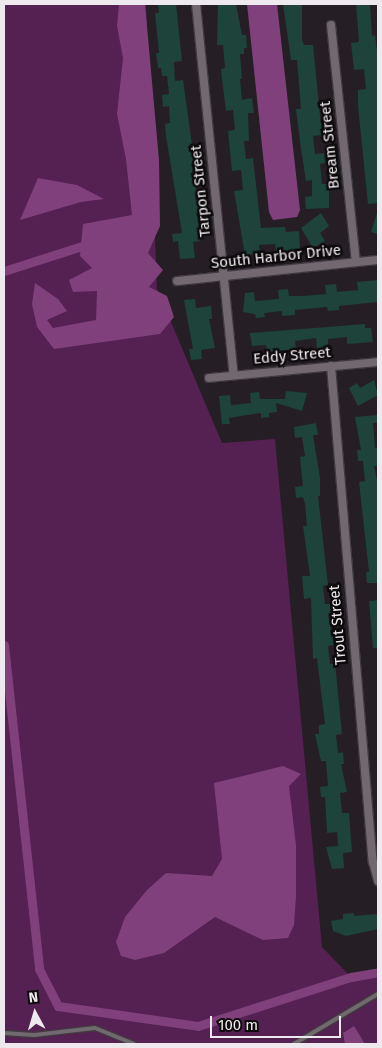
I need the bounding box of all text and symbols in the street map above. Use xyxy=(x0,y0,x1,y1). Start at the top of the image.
street label: Bream Street xyxy=(316,100,344,190)
street label: Tarpon Street xyxy=(187,144,215,238)
street label: South Harbor Drive xyxy=(210,241,342,273)
street label: Eddy Street xyxy=(253,344,331,368)
street label: Trout Street xyxy=(326,584,350,666)
north arrow xyxy=(10,988,60,1038)
text: N xyxy=(28,989,39,1007)
scale bar xyxy=(212,1006,343,1038)
text: 100 m xyxy=(218,1016,258,1034)

